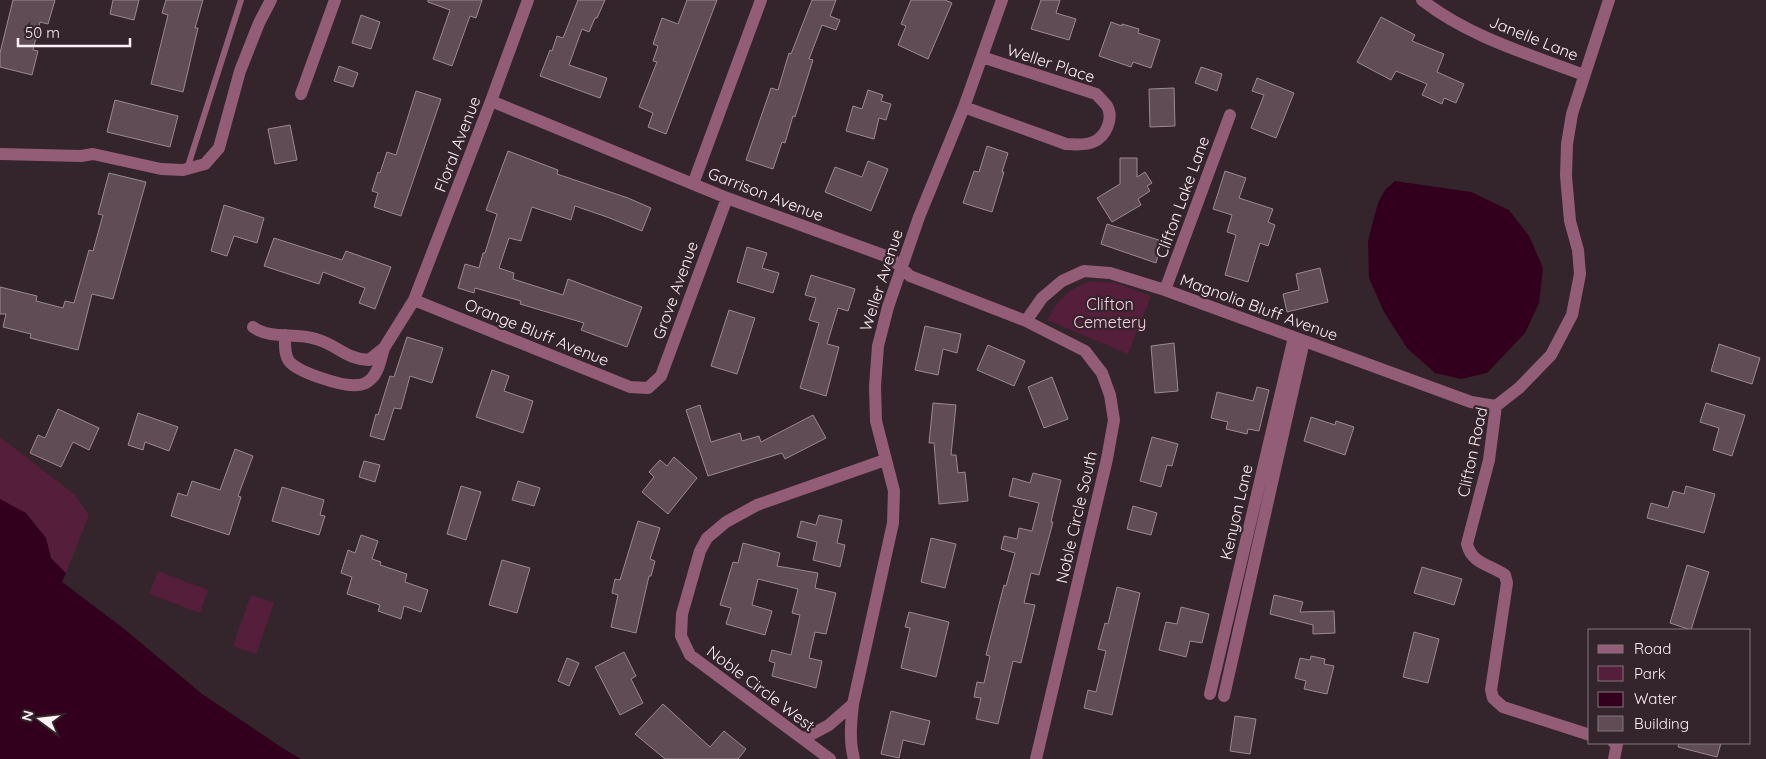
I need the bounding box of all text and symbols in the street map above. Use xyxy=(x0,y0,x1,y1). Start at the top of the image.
street label: Janelle Lane xyxy=(1487,11,1581,65)
scale bar xyxy=(18,15,130,47)
text: 50 m xyxy=(25,23,60,42)
street label: Weller Place xyxy=(1005,39,1097,87)
street label: Floral Avenue xyxy=(430,93,484,195)
street label: Clifton Lake Lane xyxy=(1151,133,1213,261)
street label: Garrison Avenue xyxy=(705,163,827,225)
street label: Weller Avenue xyxy=(855,227,907,333)
street label: Grove Avenue xyxy=(648,238,702,342)
street label: Magnolia Bluff Avenue xyxy=(1177,269,1341,345)
street label: Orange Bluff Avenue xyxy=(462,294,612,370)
park label: Clifton Cemetery xyxy=(1074,294,1146,332)
street label: Clifton Road xyxy=(1453,405,1491,499)
street label: Noble Circle South xyxy=(1051,449,1101,585)
street label: Kenyon Lane xyxy=(1215,462,1257,562)
legend xyxy=(1588,629,1751,744)
text: Road xyxy=(1634,639,1671,658)
street label: Noble Circle West xyxy=(703,641,819,735)
text: Park xyxy=(1634,664,1666,683)
text: Water xyxy=(1634,689,1677,708)
north arrow xyxy=(15,694,65,744)
text: N xyxy=(17,708,37,723)
text: Building xyxy=(1634,714,1689,733)

